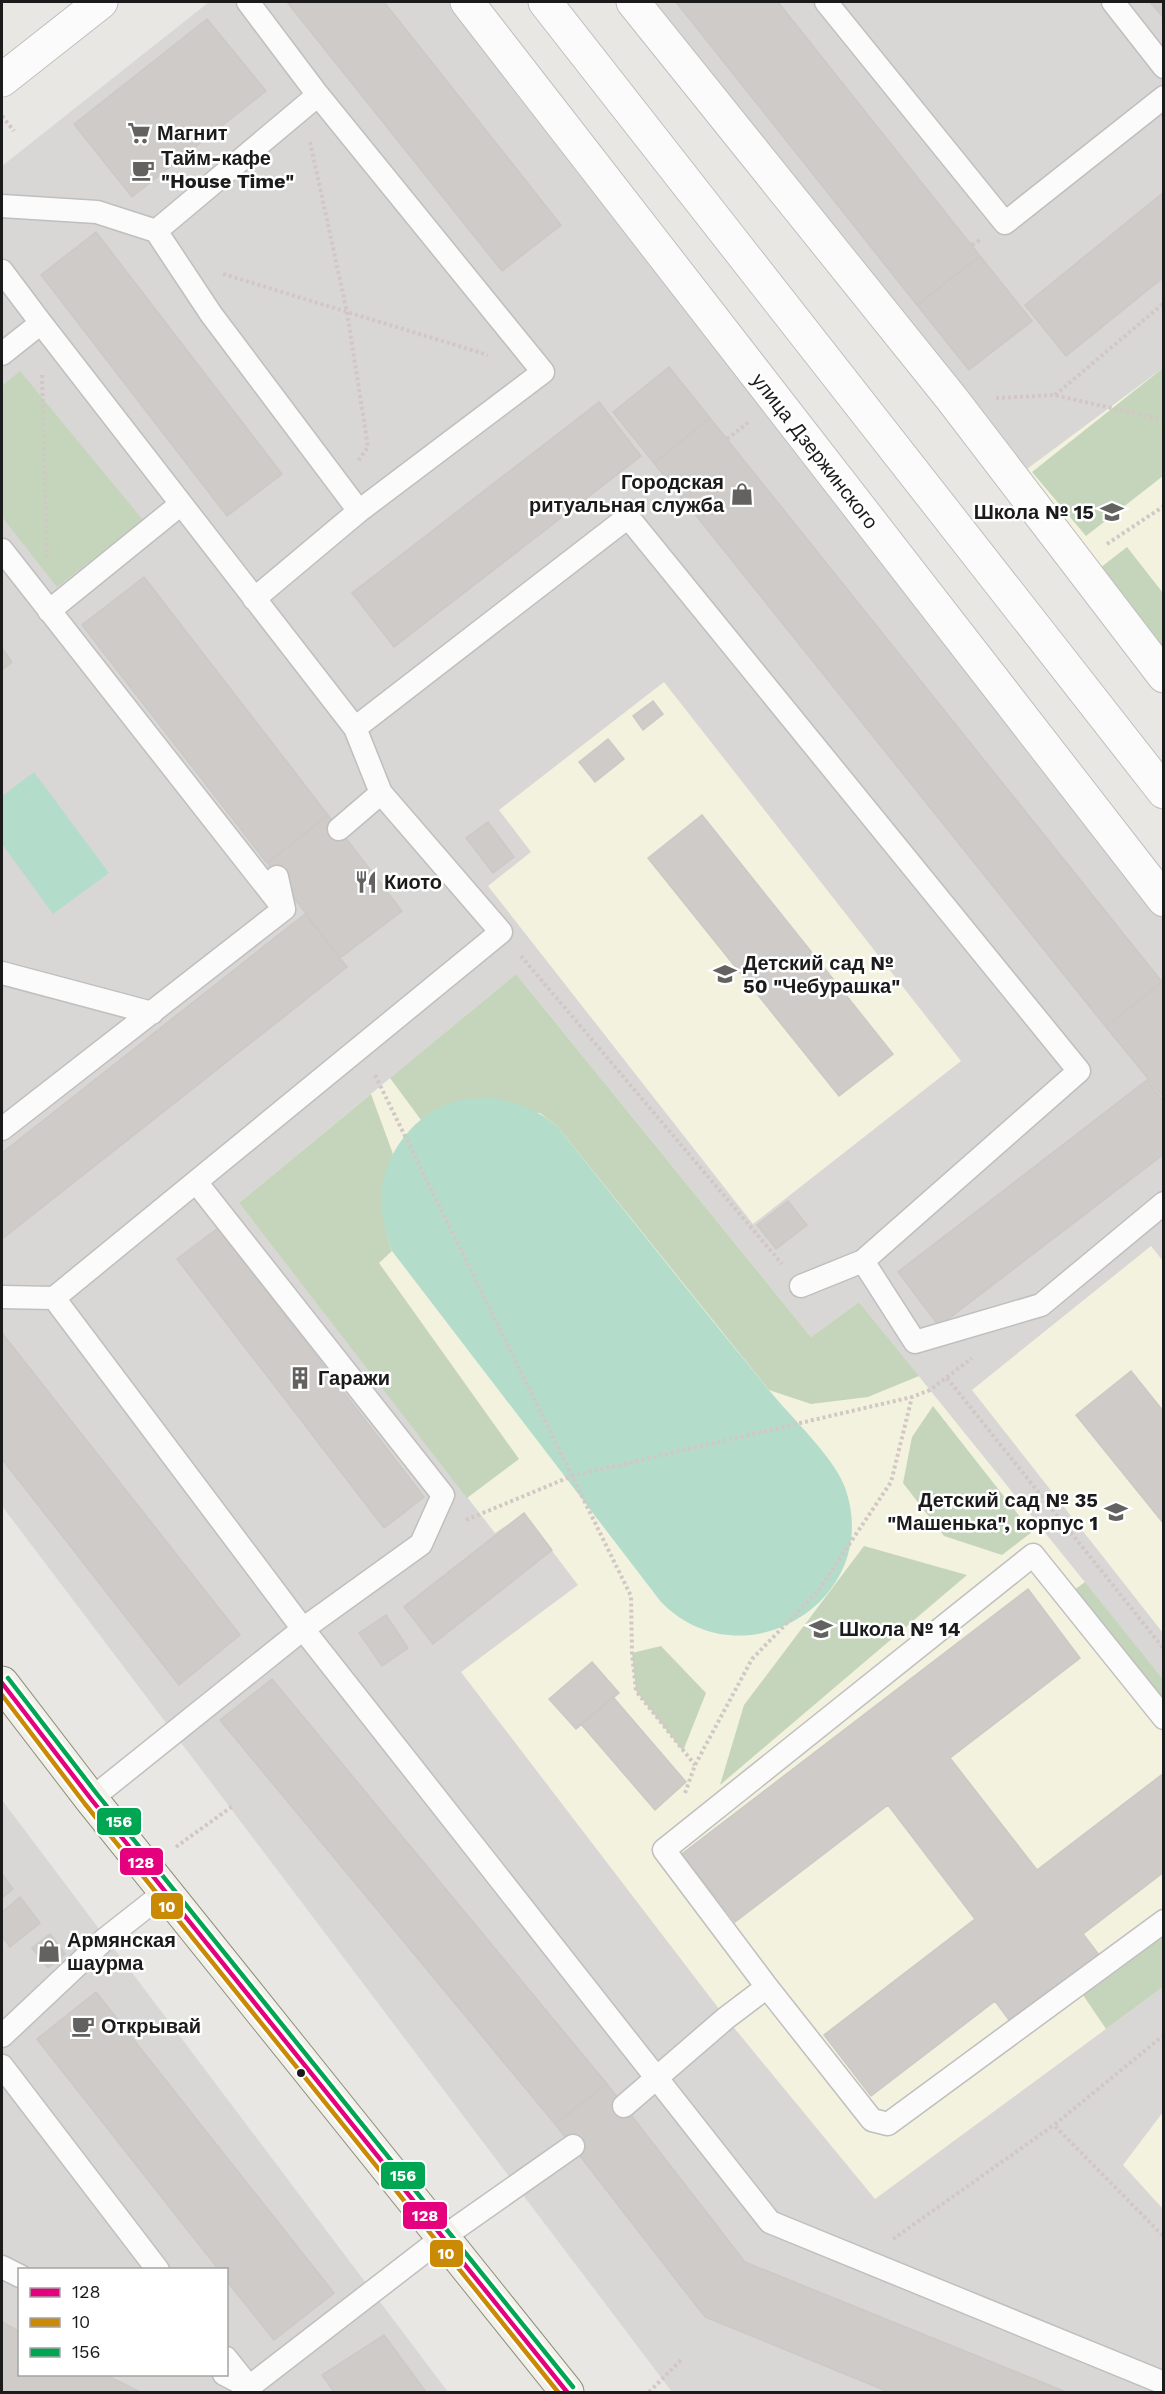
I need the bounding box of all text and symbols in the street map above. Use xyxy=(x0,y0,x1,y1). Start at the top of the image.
supermarket icon: Магнит xyxy=(126,120,152,146)
place label: Магнит xyxy=(157,121,228,145)
place label: Тайм-кафе "House Time" xyxy=(161,146,294,193)
cafe icon: Тайм-кафе "House Time" xyxy=(130,157,156,183)
street label: улица Дзержинского xyxy=(747,368,883,534)
place label: Городская ритуальная служба xyxy=(529,470,725,517)
shop icon: Городская ритуальная служба xyxy=(729,481,755,507)
school or university icon: Школа № 15 xyxy=(1099,499,1125,525)
place label: Школа № 15 xyxy=(974,500,1094,524)
restaurant icon: Киото xyxy=(353,869,379,895)
place label: Киото xyxy=(384,870,442,894)
place label: Детский сад № 50 "Чебурашка" xyxy=(743,951,900,998)
school or university icon: Детский сад № 50 "Чебурашка" xyxy=(712,961,738,987)
building icon: Гаражи xyxy=(287,1365,313,1391)
place label: Гаражи xyxy=(318,1366,390,1390)
place label: Детский сад № 35 "Машенька", корпус 1 xyxy=(887,1488,1098,1535)
school or university icon: Детский сад № 35 "Машенька", корпус 1 xyxy=(1103,1499,1129,1525)
school or university icon: Школа № 14 xyxy=(808,1616,834,1642)
place label: Школа № 14 xyxy=(839,1617,961,1641)
line badge: 156 xyxy=(96,1807,142,1836)
text: 156 xyxy=(106,1812,132,1831)
line badge: 128 xyxy=(119,1847,164,1876)
text: 128 xyxy=(128,1853,154,1872)
line badge: 10 xyxy=(150,1892,184,1920)
text: 10 xyxy=(158,1897,176,1916)
place label: Армянская шаурма xyxy=(67,1928,176,1975)
shop icon: Армянская шаурма xyxy=(36,1938,62,1964)
cafe icon: Открывай xyxy=(70,2013,96,2039)
place label: Открывай xyxy=(101,2014,201,2038)
unlabelled marker xyxy=(295,2067,307,2079)
line badge: 156 xyxy=(380,2161,426,2190)
text: 156 xyxy=(390,2166,416,2185)
line badge: 128 xyxy=(402,2201,448,2230)
text: 128 xyxy=(412,2206,438,2225)
line badge: 10 xyxy=(429,2239,464,2268)
text: 10 xyxy=(437,2244,455,2263)
legend xyxy=(18,2268,228,2376)
text: 128 xyxy=(72,2281,101,2302)
text: 10 xyxy=(72,2311,90,2332)
text: 156 xyxy=(72,2341,100,2362)

